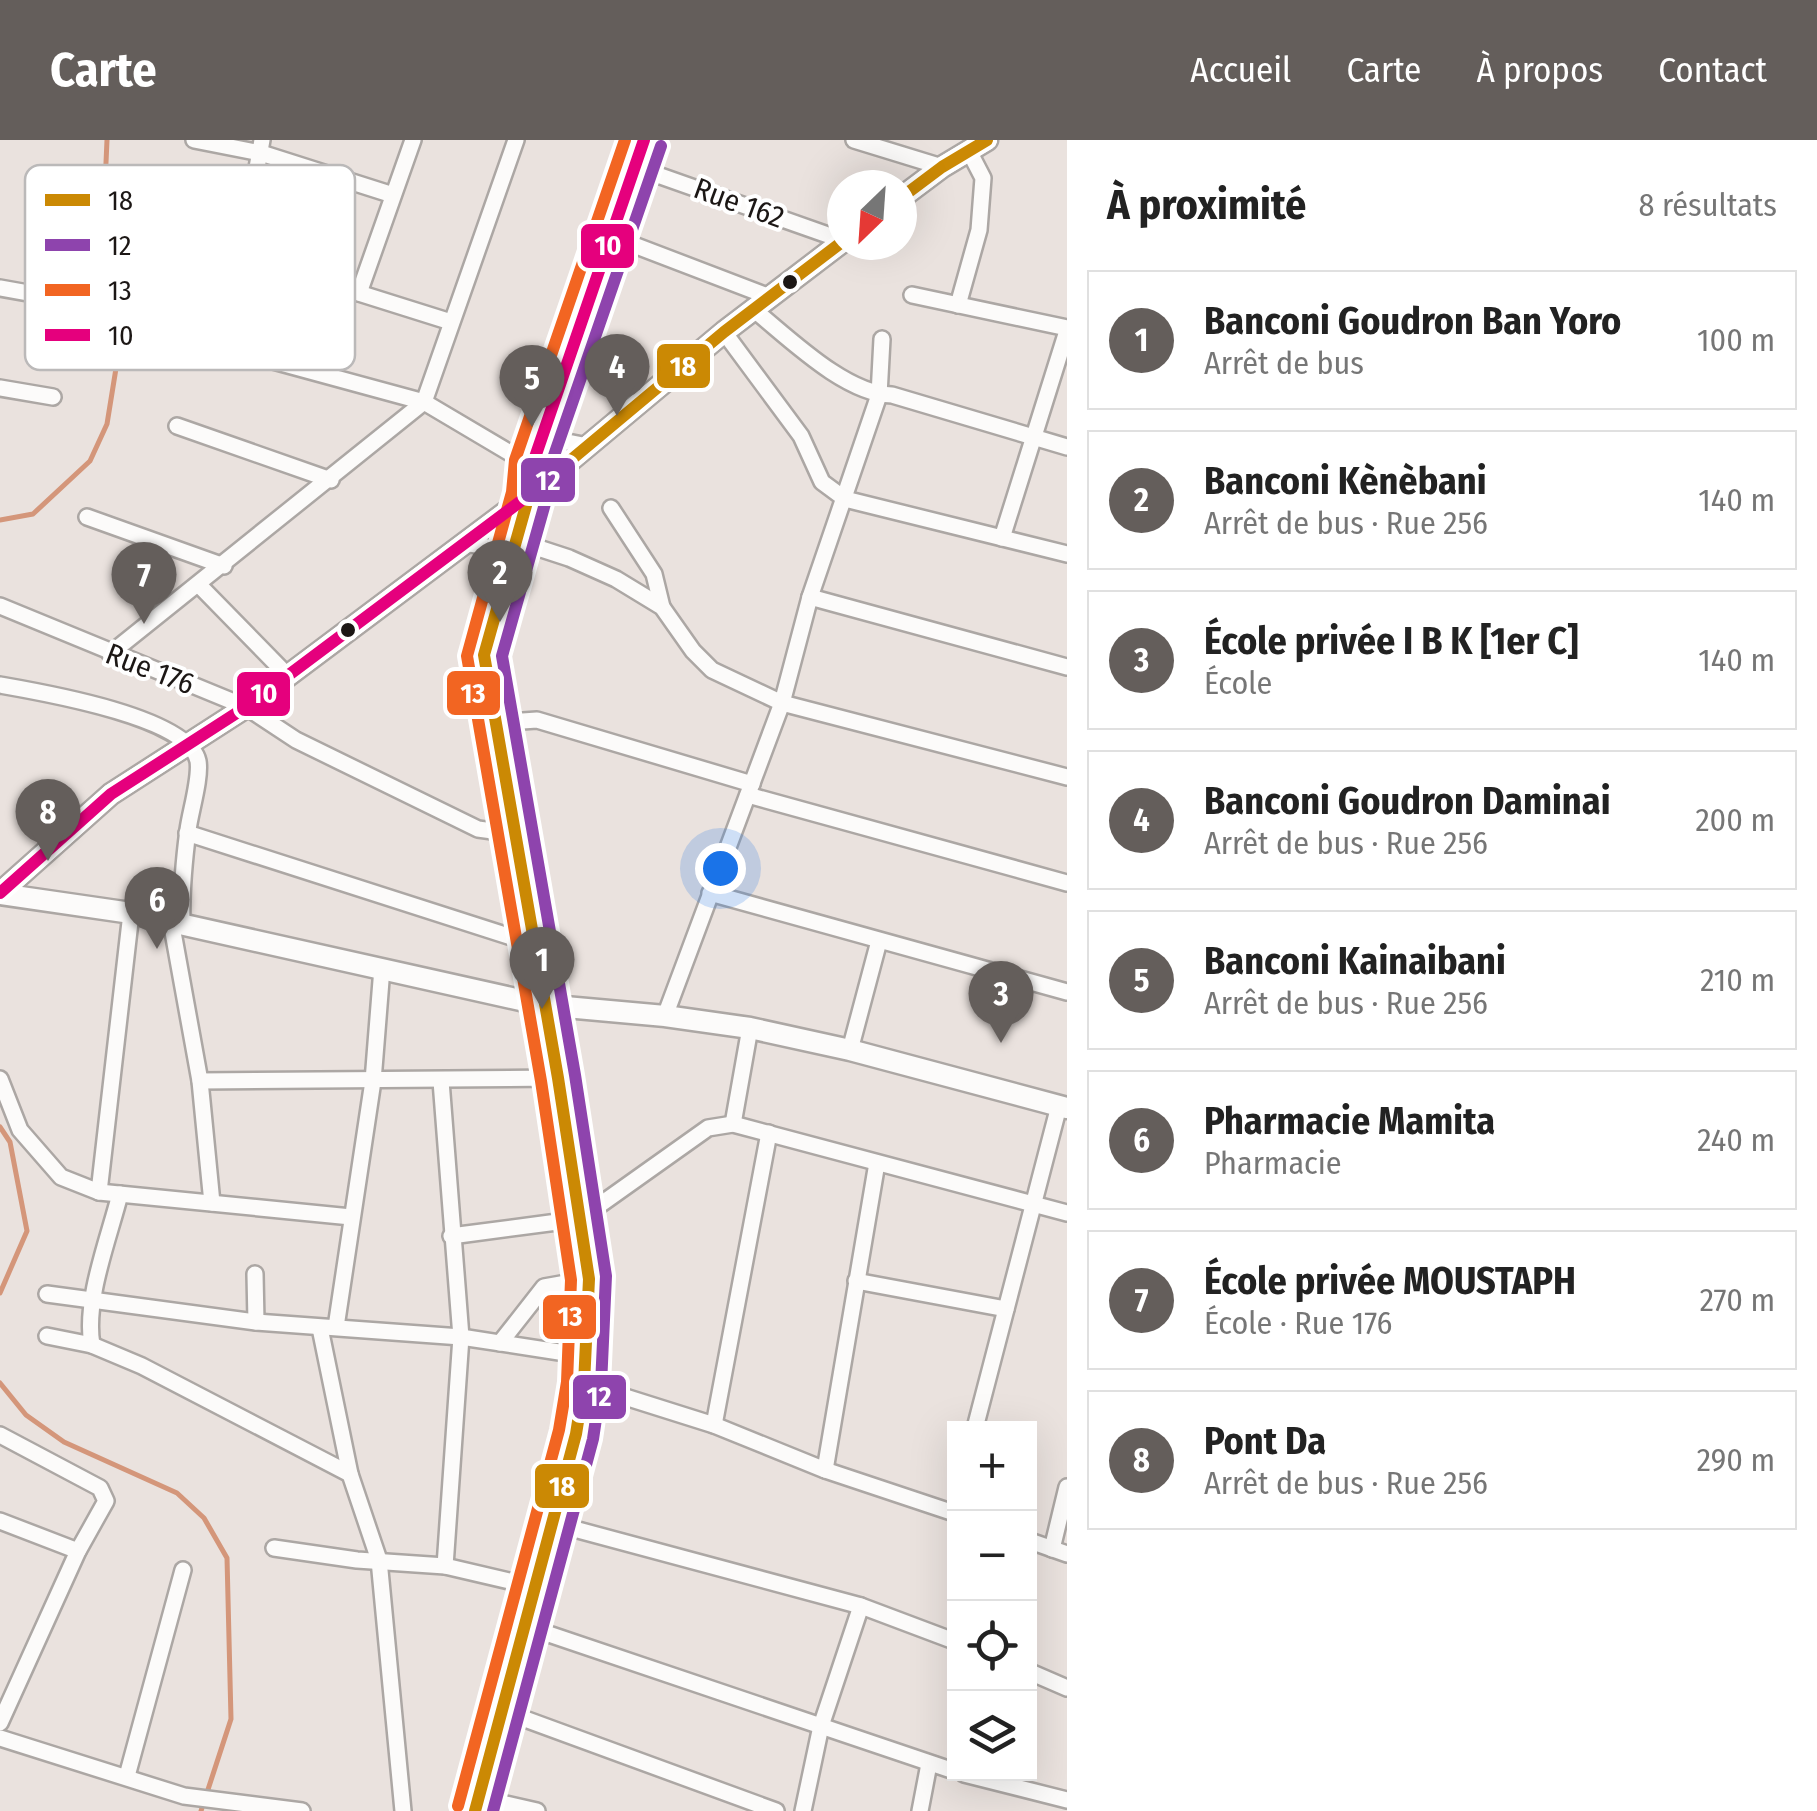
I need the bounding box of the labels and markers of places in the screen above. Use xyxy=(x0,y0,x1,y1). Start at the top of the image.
unlabelled marker xyxy=(780,272,800,292)
pin: 4 xyxy=(584,334,650,416)
pin: 5 xyxy=(500,344,564,427)
pin: 2 xyxy=(468,540,532,622)
pin: 7 xyxy=(112,542,176,624)
unlabelled marker xyxy=(338,620,358,640)
pin: 8 xyxy=(15,778,80,861)
pin: 6 xyxy=(124,866,190,949)
pin: 1 xyxy=(510,926,574,1009)
pin: 3 xyxy=(968,960,1034,1043)

